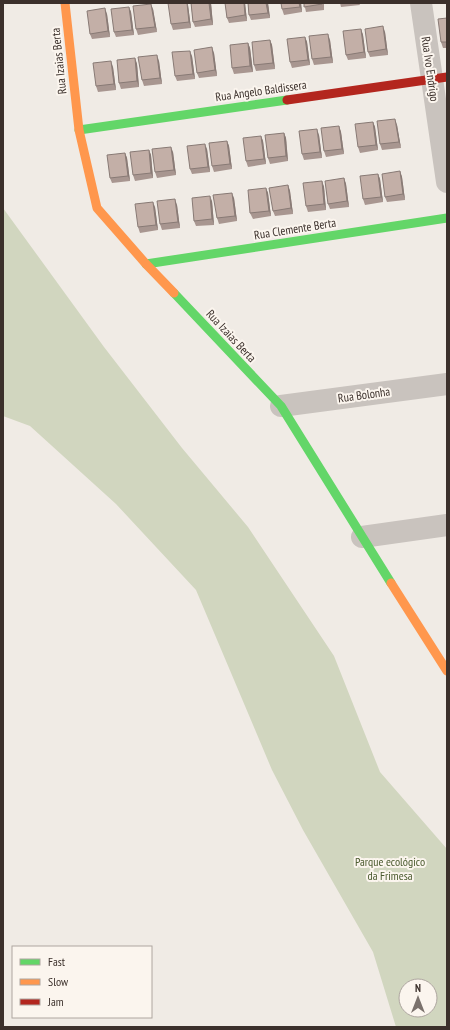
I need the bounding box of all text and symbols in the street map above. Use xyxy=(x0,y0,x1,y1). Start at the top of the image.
street label: Rua Izaias Berta xyxy=(48,27,69,95)
street label: Rua Ivo Endrigo xyxy=(419,36,442,102)
street label: Rua Angelo Baldissera xyxy=(214,77,308,104)
street label: Rua Clemente Berta xyxy=(253,215,337,242)
street label: Rua Izaias Berta xyxy=(203,306,260,365)
street label: Rua Bolonha xyxy=(337,383,391,406)
park label: Parque ecológico da Frimesa xyxy=(355,854,425,883)
legend xyxy=(12,946,152,1018)
text: Fast xyxy=(48,954,66,969)
text: Slow xyxy=(48,974,69,989)
north arrow xyxy=(398,978,438,1018)
text: N xyxy=(415,981,421,995)
text: Jam xyxy=(47,994,64,1009)

